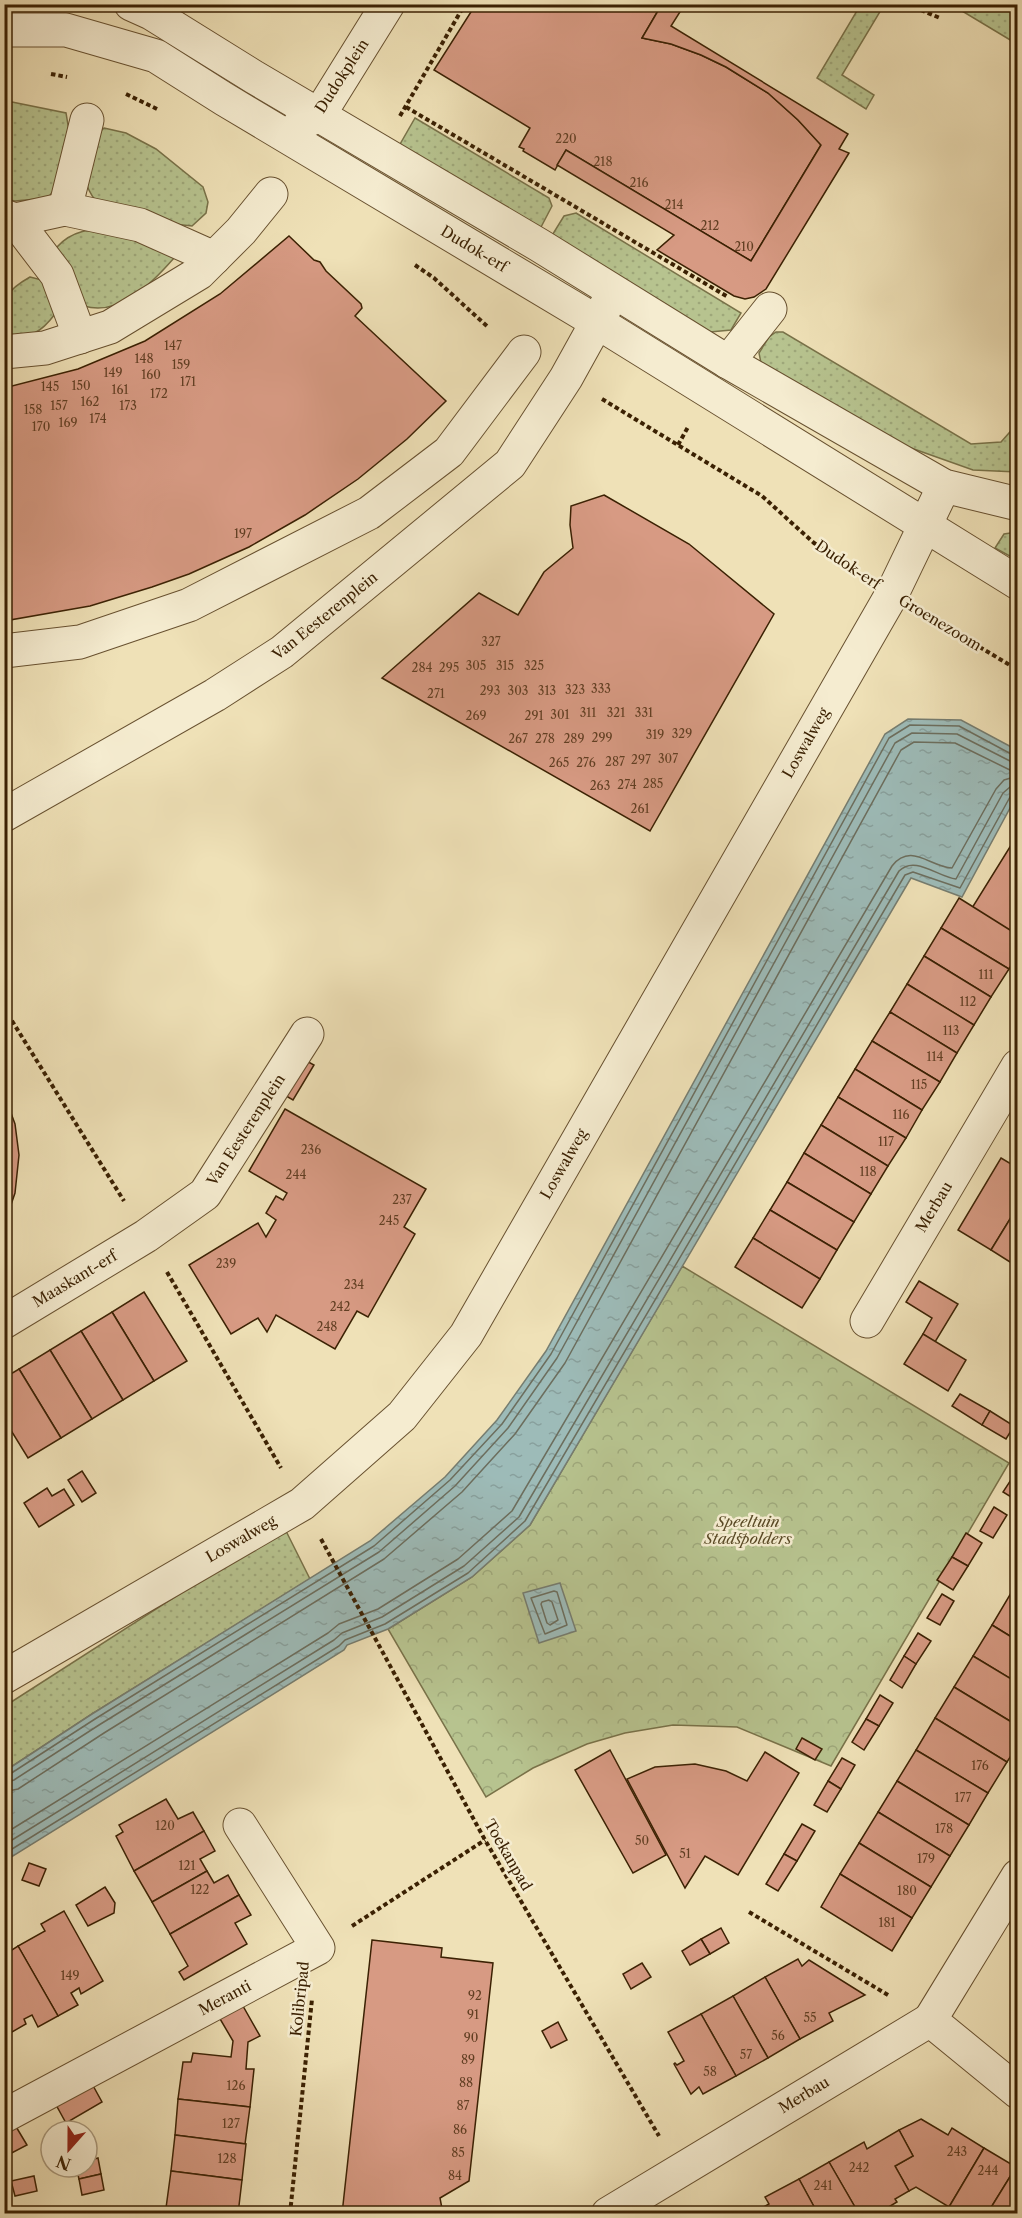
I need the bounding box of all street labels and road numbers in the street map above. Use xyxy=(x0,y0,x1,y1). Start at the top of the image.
street label: Dudokplein xyxy=(311,35,373,116)
street label: Dudok-erf xyxy=(437,221,513,277)
street label: Dudok-erf xyxy=(812,536,886,594)
street label: Van Eesterenplein xyxy=(268,567,381,664)
street label: Groenezoom xyxy=(895,590,985,655)
street label: Loswalweg xyxy=(778,704,833,781)
street label: Van Eesterenplein xyxy=(202,1070,289,1190)
street label: Loswalweg xyxy=(536,1125,591,1202)
street label: Merbau xyxy=(911,1178,956,1236)
street label: Maaskant-erf xyxy=(29,1245,122,1311)
street label: Loswalweg xyxy=(202,1511,279,1566)
street label: Toekanpad xyxy=(480,1816,536,1894)
street label: Kolibripad xyxy=(286,1960,313,2038)
street label: Meranti xyxy=(195,1976,255,2019)
street label: Merbau xyxy=(775,2072,833,2117)

